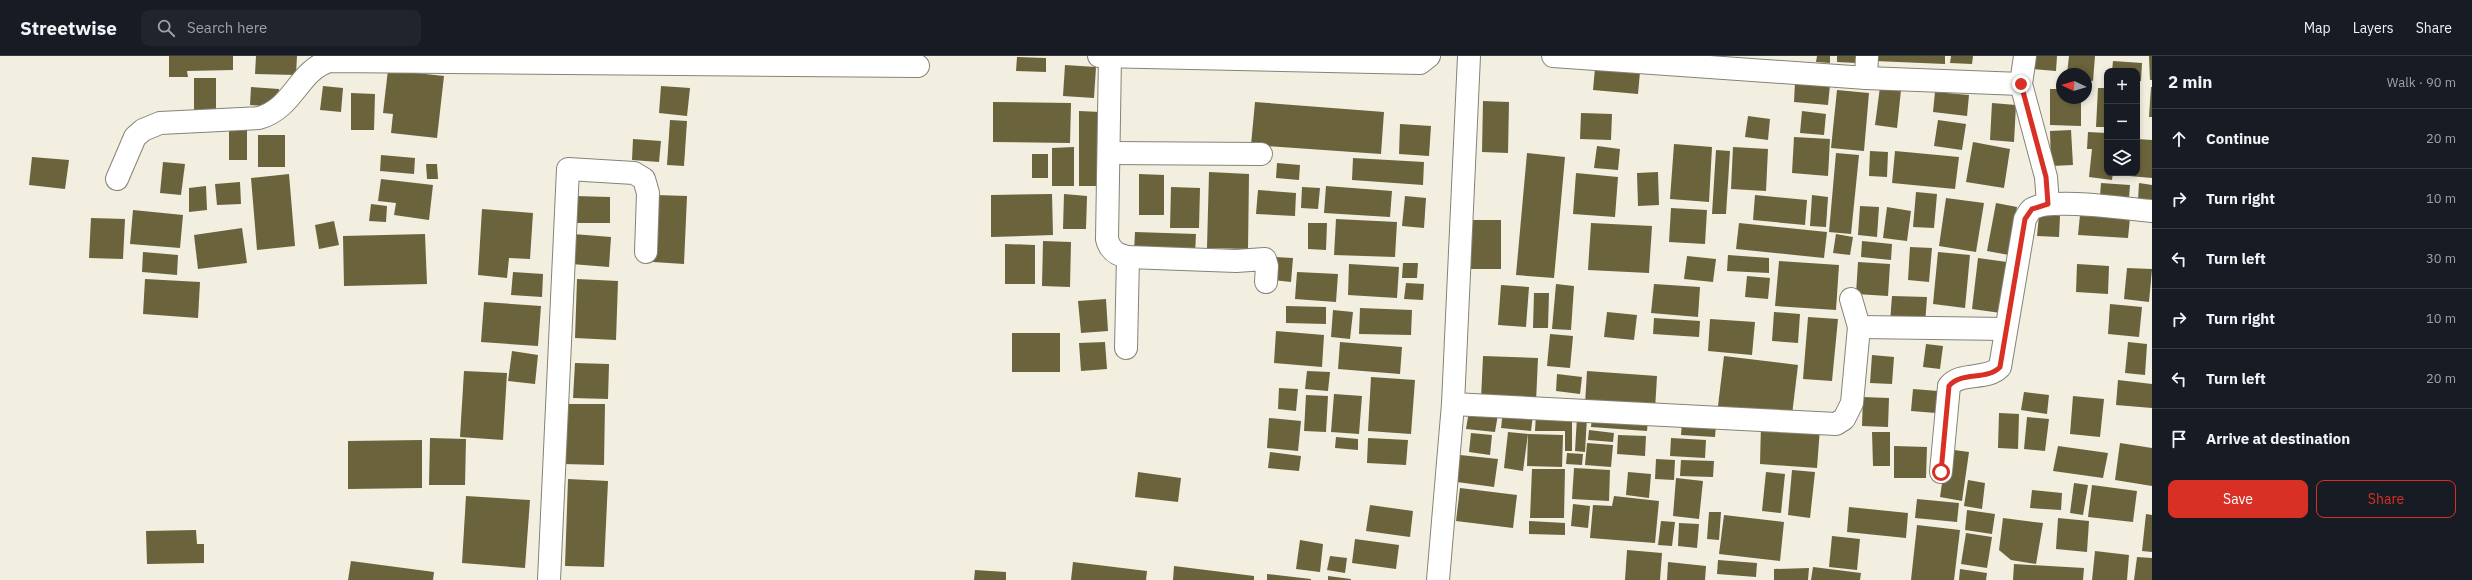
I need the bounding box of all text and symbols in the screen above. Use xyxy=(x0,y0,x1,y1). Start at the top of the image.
search box xyxy=(141,10,421,46)
text: Streetwise xyxy=(20,16,117,40)
icon: search xyxy=(155,17,177,39)
text: Search here xyxy=(187,18,267,37)
text: Map xyxy=(2304,19,2331,37)
text: Layers xyxy=(2353,19,2394,37)
text: Share xyxy=(2416,19,2452,37)
north arrow xyxy=(2056,68,2092,104)
map controls xyxy=(2104,68,2140,176)
button: + xyxy=(2104,68,2140,104)
text: 2 min xyxy=(2168,71,2212,93)
text: Walk · 90 m xyxy=(2387,74,2456,91)
route end xyxy=(2012,75,2030,93)
button: − xyxy=(2104,104,2140,140)
icon: ahead xyxy=(2168,128,2190,150)
text: Continue xyxy=(2206,129,2270,148)
text: 20 m xyxy=(2426,130,2456,147)
button: layers xyxy=(2104,140,2140,176)
icon: right xyxy=(2168,188,2190,210)
text: Turn right xyxy=(2206,189,2275,208)
text: 10 m xyxy=(2426,190,2456,207)
icon: left xyxy=(2168,248,2190,270)
text: Turn left xyxy=(2206,249,2266,268)
text: 30 m xyxy=(2426,250,2456,267)
icon: right xyxy=(2168,308,2190,330)
text: Turn right xyxy=(2206,309,2275,328)
text: 10 m xyxy=(2426,310,2456,327)
icon: left xyxy=(2168,368,2190,390)
text: Turn left xyxy=(2206,369,2266,388)
text: 20 m xyxy=(2426,370,2456,387)
icon: arrive xyxy=(2168,428,2190,450)
text: Arrive at destination xyxy=(2206,429,2350,448)
route start xyxy=(1932,463,1950,481)
button: Save xyxy=(2168,480,2308,518)
button: Share xyxy=(2316,480,2456,518)

